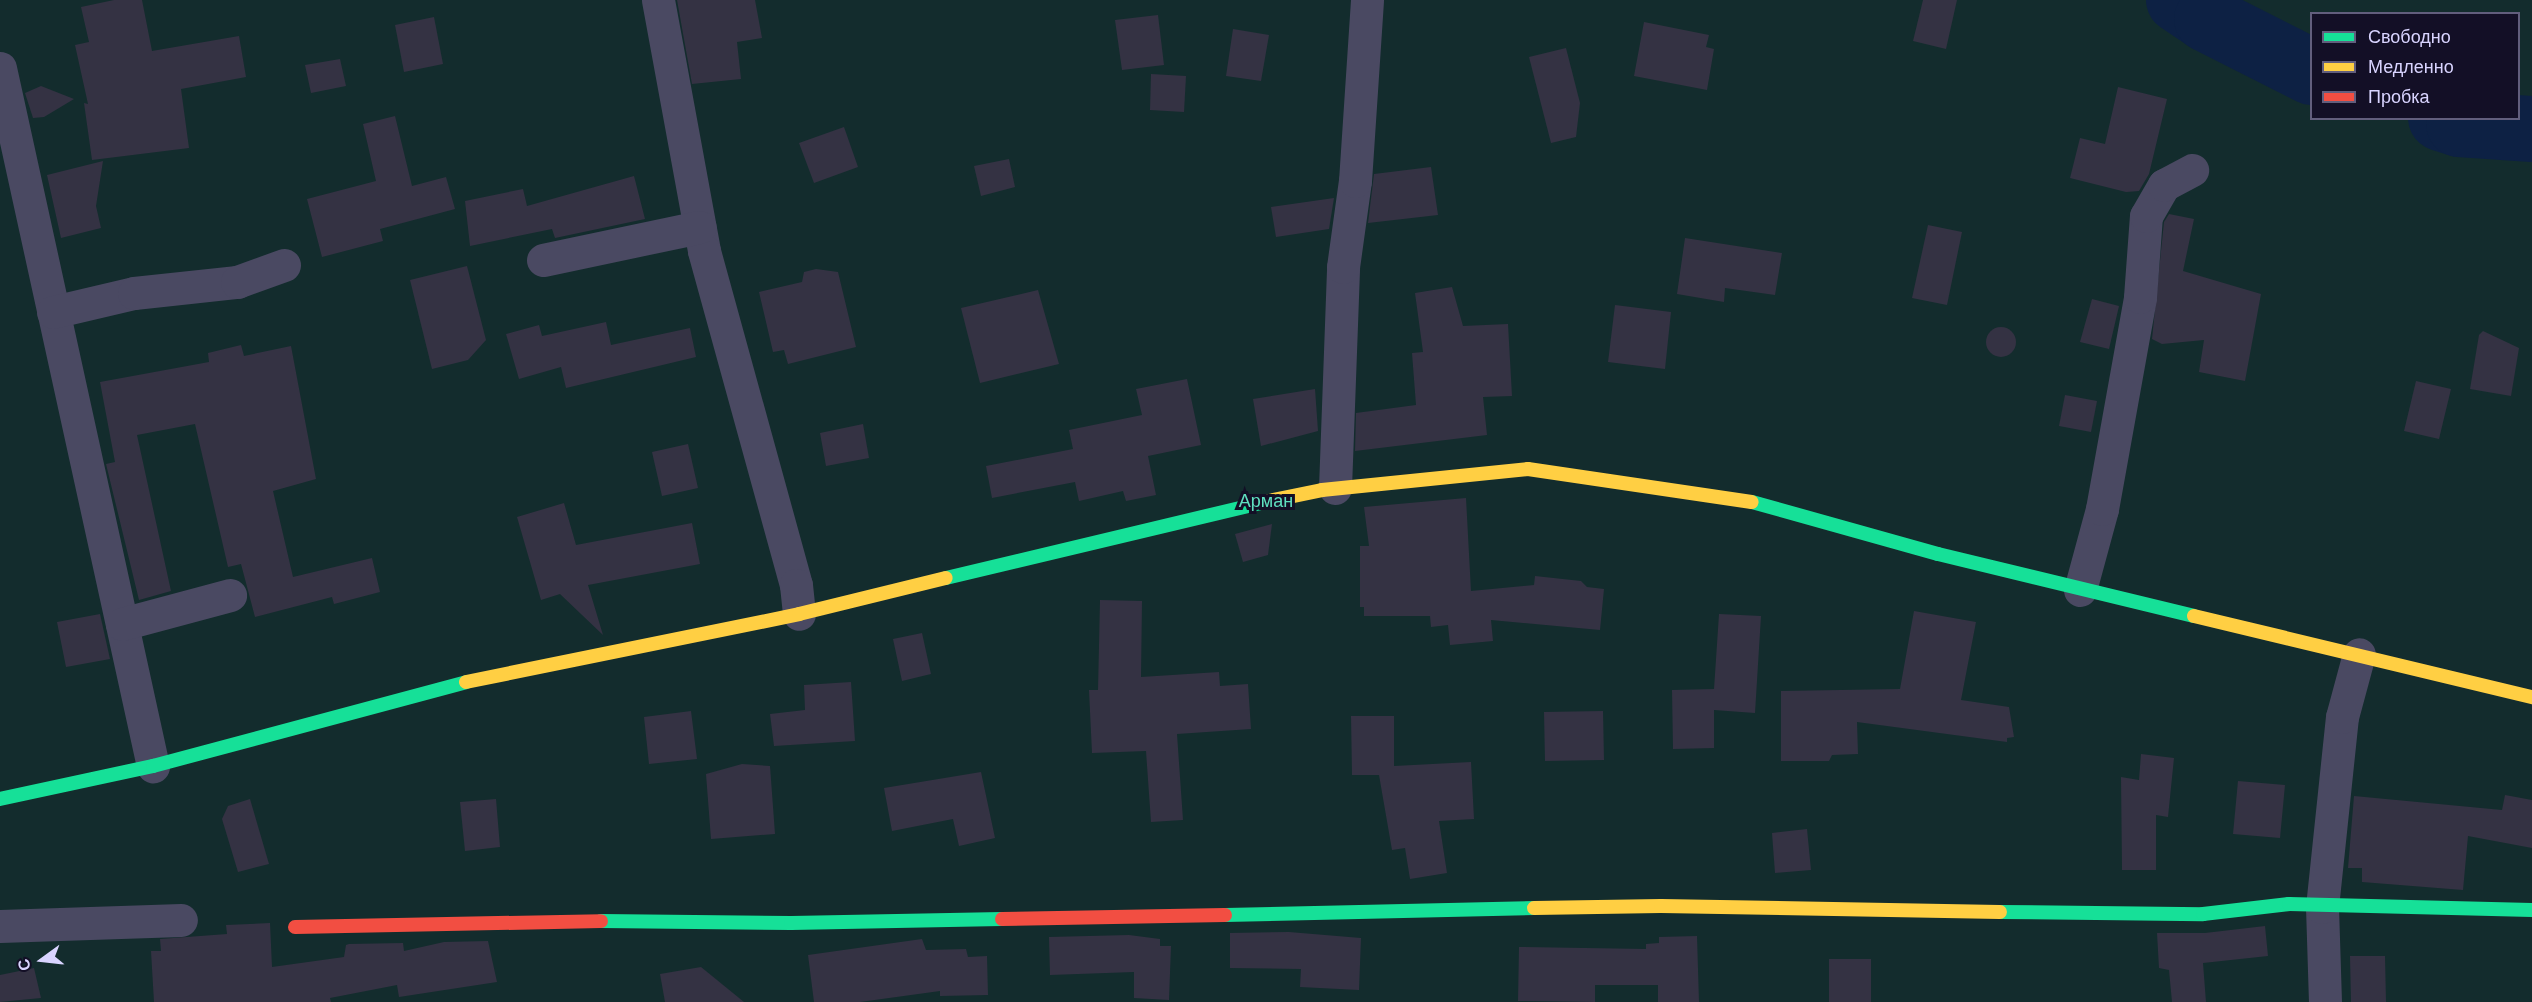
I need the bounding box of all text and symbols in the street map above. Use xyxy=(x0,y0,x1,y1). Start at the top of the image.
legend xyxy=(2310,12,2520,120)
text: Свободно xyxy=(2368,26,2451,47)
text: Медленно xyxy=(2368,56,2454,77)
text: Пробка xyxy=(2368,86,2430,107)
park label: Арман xyxy=(1239,490,1293,512)
north arrow xyxy=(12,930,72,990)
text: С xyxy=(13,957,35,973)

